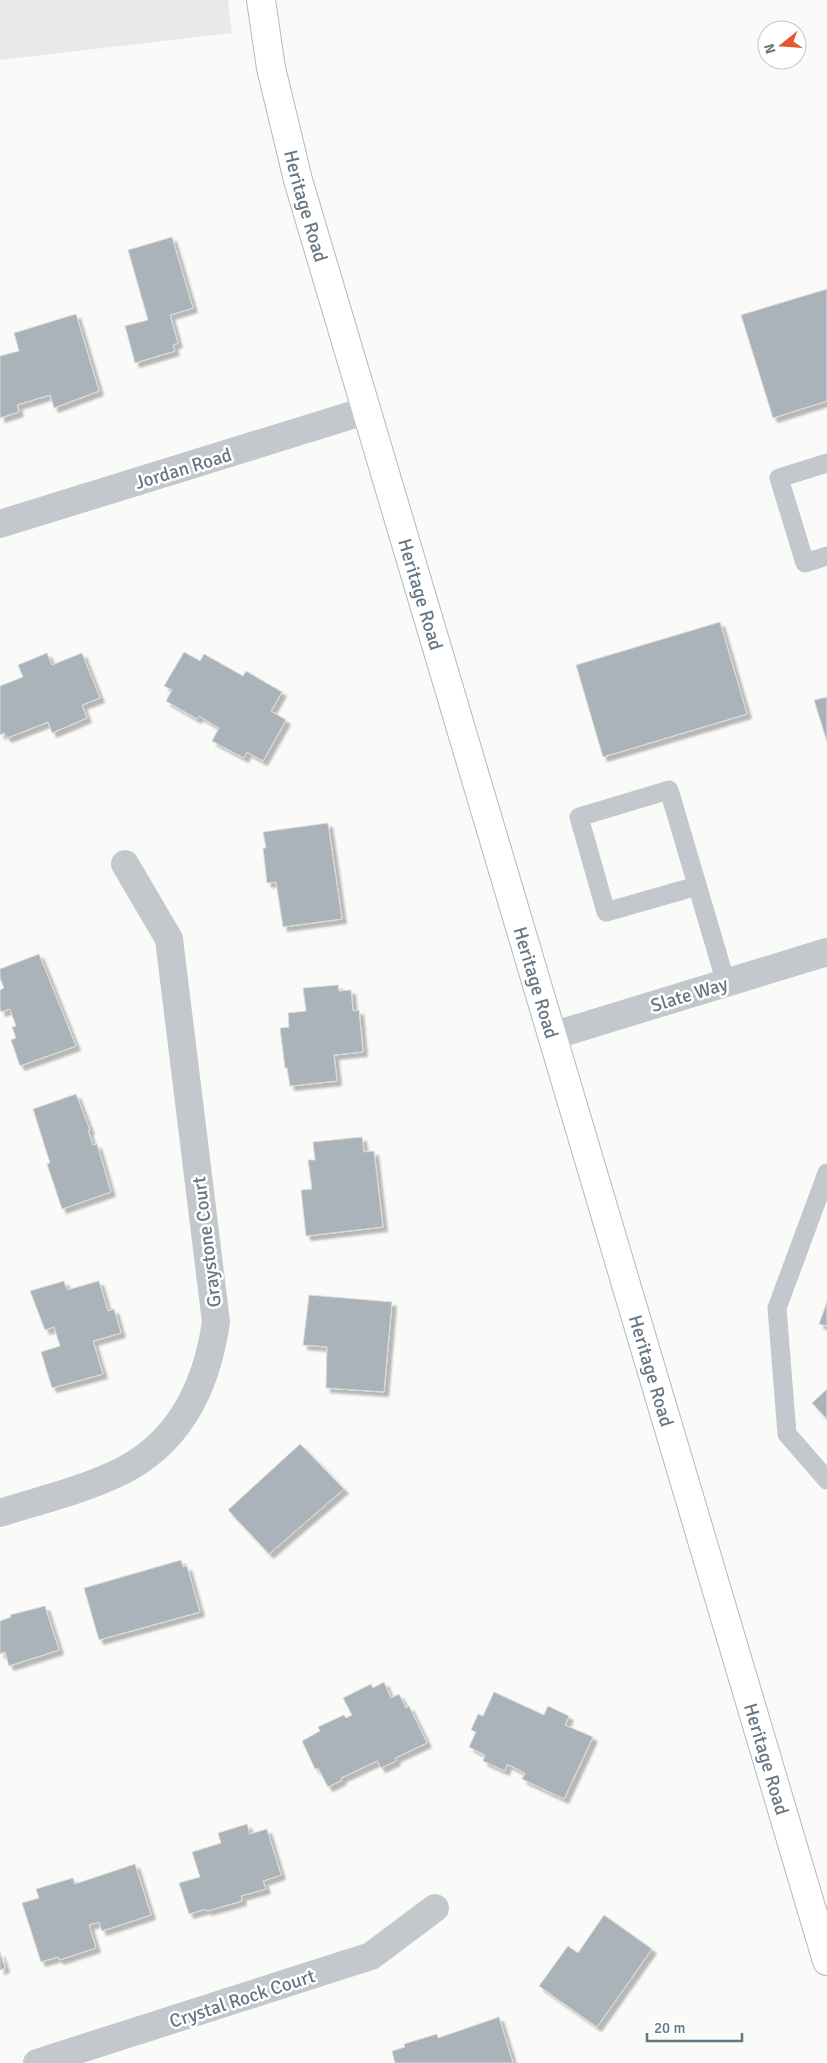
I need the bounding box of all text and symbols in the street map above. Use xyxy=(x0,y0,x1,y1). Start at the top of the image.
north arrow xyxy=(757,20,807,70)
text: N xyxy=(760,42,780,56)
street label: Heritage Road xyxy=(278,148,333,265)
street label: Jordan Road xyxy=(132,443,235,495)
street label: Heritage Road xyxy=(392,536,448,653)
street label: Heritage Road xyxy=(507,924,563,1041)
street label: Slate Way xyxy=(648,972,731,1018)
street label: Graystone Court xyxy=(187,1175,227,1309)
street label: Heritage Road xyxy=(623,1312,679,1430)
street label: Heritage Road xyxy=(738,1700,794,1818)
street label: Crystal Rock Court xyxy=(167,1964,318,2034)
scale bar xyxy=(647,2010,742,2042)
text: 20 m xyxy=(654,2019,685,2037)

